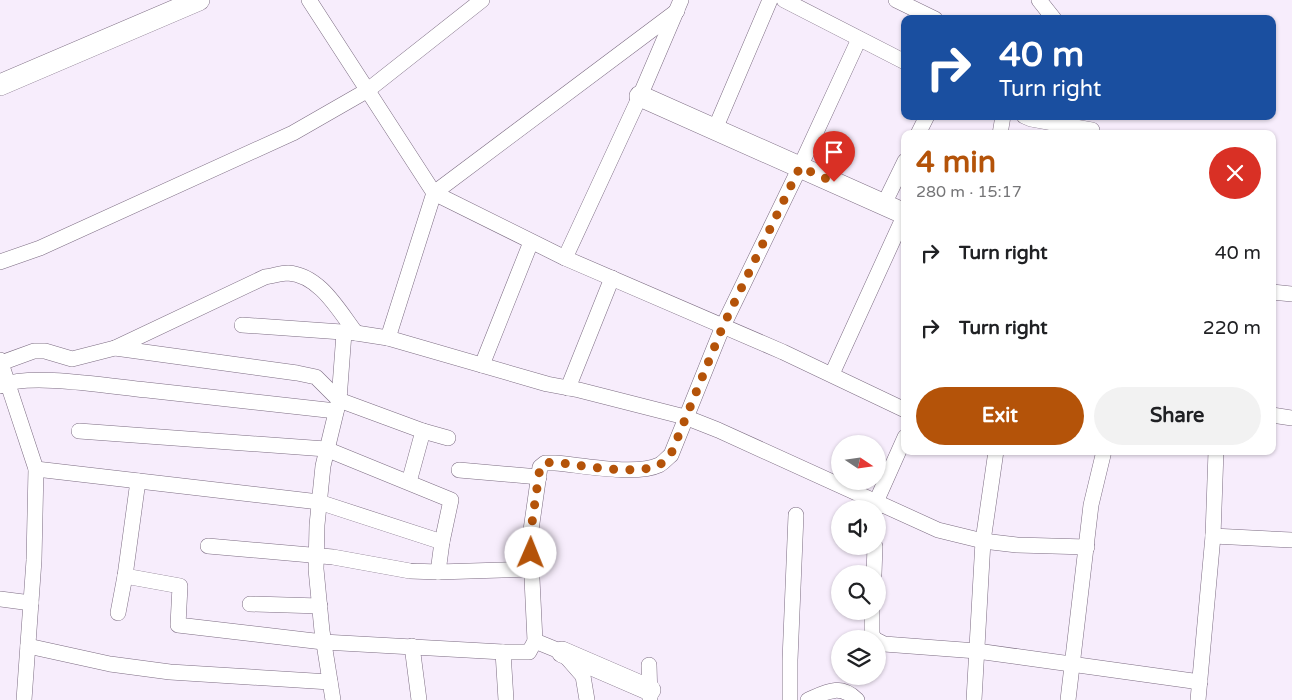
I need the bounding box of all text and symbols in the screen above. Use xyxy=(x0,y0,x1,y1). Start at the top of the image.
text: 40 m xyxy=(999,34,1084,76)
icon: right xyxy=(916,35,981,100)
text: Turn right xyxy=(999,76,1101,102)
pin xyxy=(813,131,855,182)
icon: arrive xyxy=(820,138,848,166)
text: 4 min xyxy=(916,144,996,181)
button: close xyxy=(1209,147,1261,199)
text: 280 m · 15:17 xyxy=(916,182,1022,202)
icon: right xyxy=(916,239,944,267)
text: Turn right xyxy=(959,242,1047,264)
text: 40 m xyxy=(1215,242,1261,264)
icon: right xyxy=(916,314,944,342)
text: Turn right xyxy=(959,317,1047,339)
text: 220 m xyxy=(1203,317,1261,339)
button: Exit xyxy=(916,387,1084,445)
button: Share xyxy=(1094,387,1261,445)
north arrow xyxy=(831,435,886,490)
map controls xyxy=(831,435,886,685)
button: sound xyxy=(831,500,886,555)
position arrow xyxy=(504,526,556,578)
button: search xyxy=(831,565,886,620)
button: layers xyxy=(831,630,886,685)

